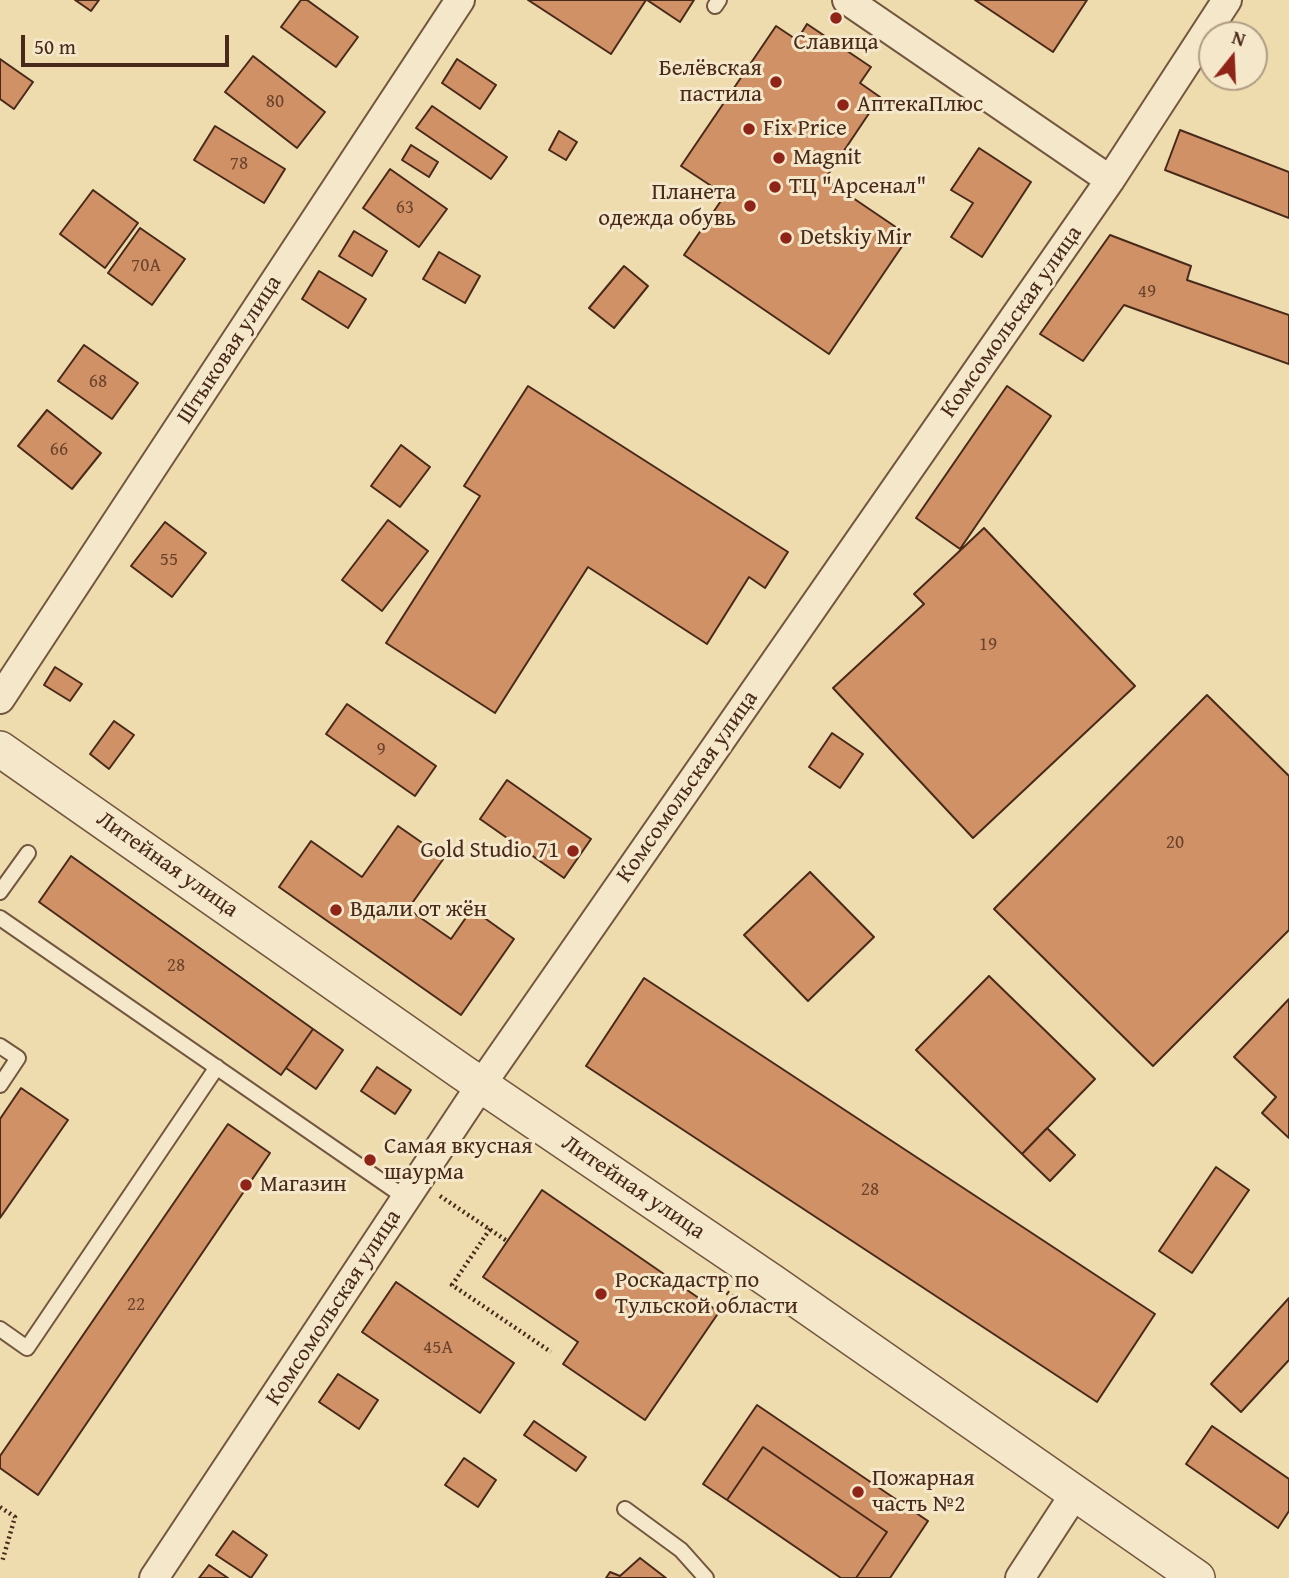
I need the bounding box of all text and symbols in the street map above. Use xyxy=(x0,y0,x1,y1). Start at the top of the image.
marker: Славица xyxy=(828,10,844,26)
scale bar xyxy=(24,21,233,65)
north arrow xyxy=(1198,21,1268,91)
text: N xyxy=(1228,23,1249,53)
place label: Славица xyxy=(793,29,879,57)
text: 50 m xyxy=(34,31,76,62)
place label: Белёвская пастила xyxy=(659,55,762,109)
marker: Белёвская пастила xyxy=(768,74,784,90)
house number: 80 xyxy=(266,91,284,113)
place label: АптекаПлюс xyxy=(857,91,983,119)
marker: АптекаПлюс xyxy=(835,97,851,113)
place label: Fix Price xyxy=(763,115,847,143)
marker: Fix Price xyxy=(741,121,757,137)
place label: Magnit xyxy=(793,144,862,172)
marker: Magnit xyxy=(771,150,787,166)
house number: 78 xyxy=(230,153,248,175)
place label: ТЦ "Арсенал" xyxy=(789,173,926,201)
place label: Планета одежда обувь xyxy=(598,179,736,233)
marker: ТЦ "Арсенал" xyxy=(767,179,783,195)
house number: 63 xyxy=(396,197,414,219)
marker: Планета одежда обувь xyxy=(742,198,758,214)
street label: Комсомольская улица xyxy=(935,221,1089,423)
place label: Detskiy Mir xyxy=(800,224,911,252)
marker: Detskiy Mir xyxy=(778,230,794,246)
house number: 70А xyxy=(131,255,161,277)
street label: Штыковая улица xyxy=(172,271,288,429)
house number: 49 xyxy=(1138,281,1156,303)
house number: 68 xyxy=(89,371,107,393)
house number: 66 xyxy=(50,439,68,461)
house number: 55 xyxy=(160,549,178,571)
house number: 19 xyxy=(979,634,997,656)
street label: Комсомольская улица xyxy=(611,686,765,888)
house number: 9 xyxy=(376,739,386,761)
street label: Литейная улица xyxy=(91,806,243,924)
house number: 20 xyxy=(1166,832,1184,854)
place label: Gold Studio 71 xyxy=(420,837,559,865)
marker: Gold Studio 71 xyxy=(565,843,581,859)
place label: Вдали от жён xyxy=(350,896,487,924)
marker: Вдали от жён xyxy=(328,902,344,918)
house number: 28 xyxy=(167,955,185,977)
street label: Литейная улица xyxy=(556,1130,710,1246)
place label: Самая вкусная шаурма xyxy=(384,1133,533,1187)
marker: Самая вкусная шаурма xyxy=(362,1152,378,1168)
place label: Магазин xyxy=(260,1171,347,1199)
marker: Магазин xyxy=(238,1177,254,1193)
house number: 28 xyxy=(861,1179,879,1201)
street label: Комсомольская улица xyxy=(260,1205,408,1411)
place label: Роскадастр по Тульской области xyxy=(615,1267,798,1321)
marker: Роскадастр по Тульской области xyxy=(593,1286,609,1302)
house number: 22 xyxy=(127,1294,145,1316)
house number: 45А xyxy=(423,1337,453,1359)
place label: Пожарная часть №2 xyxy=(872,1465,975,1519)
marker: Пожарная часть №2 xyxy=(850,1484,866,1500)

